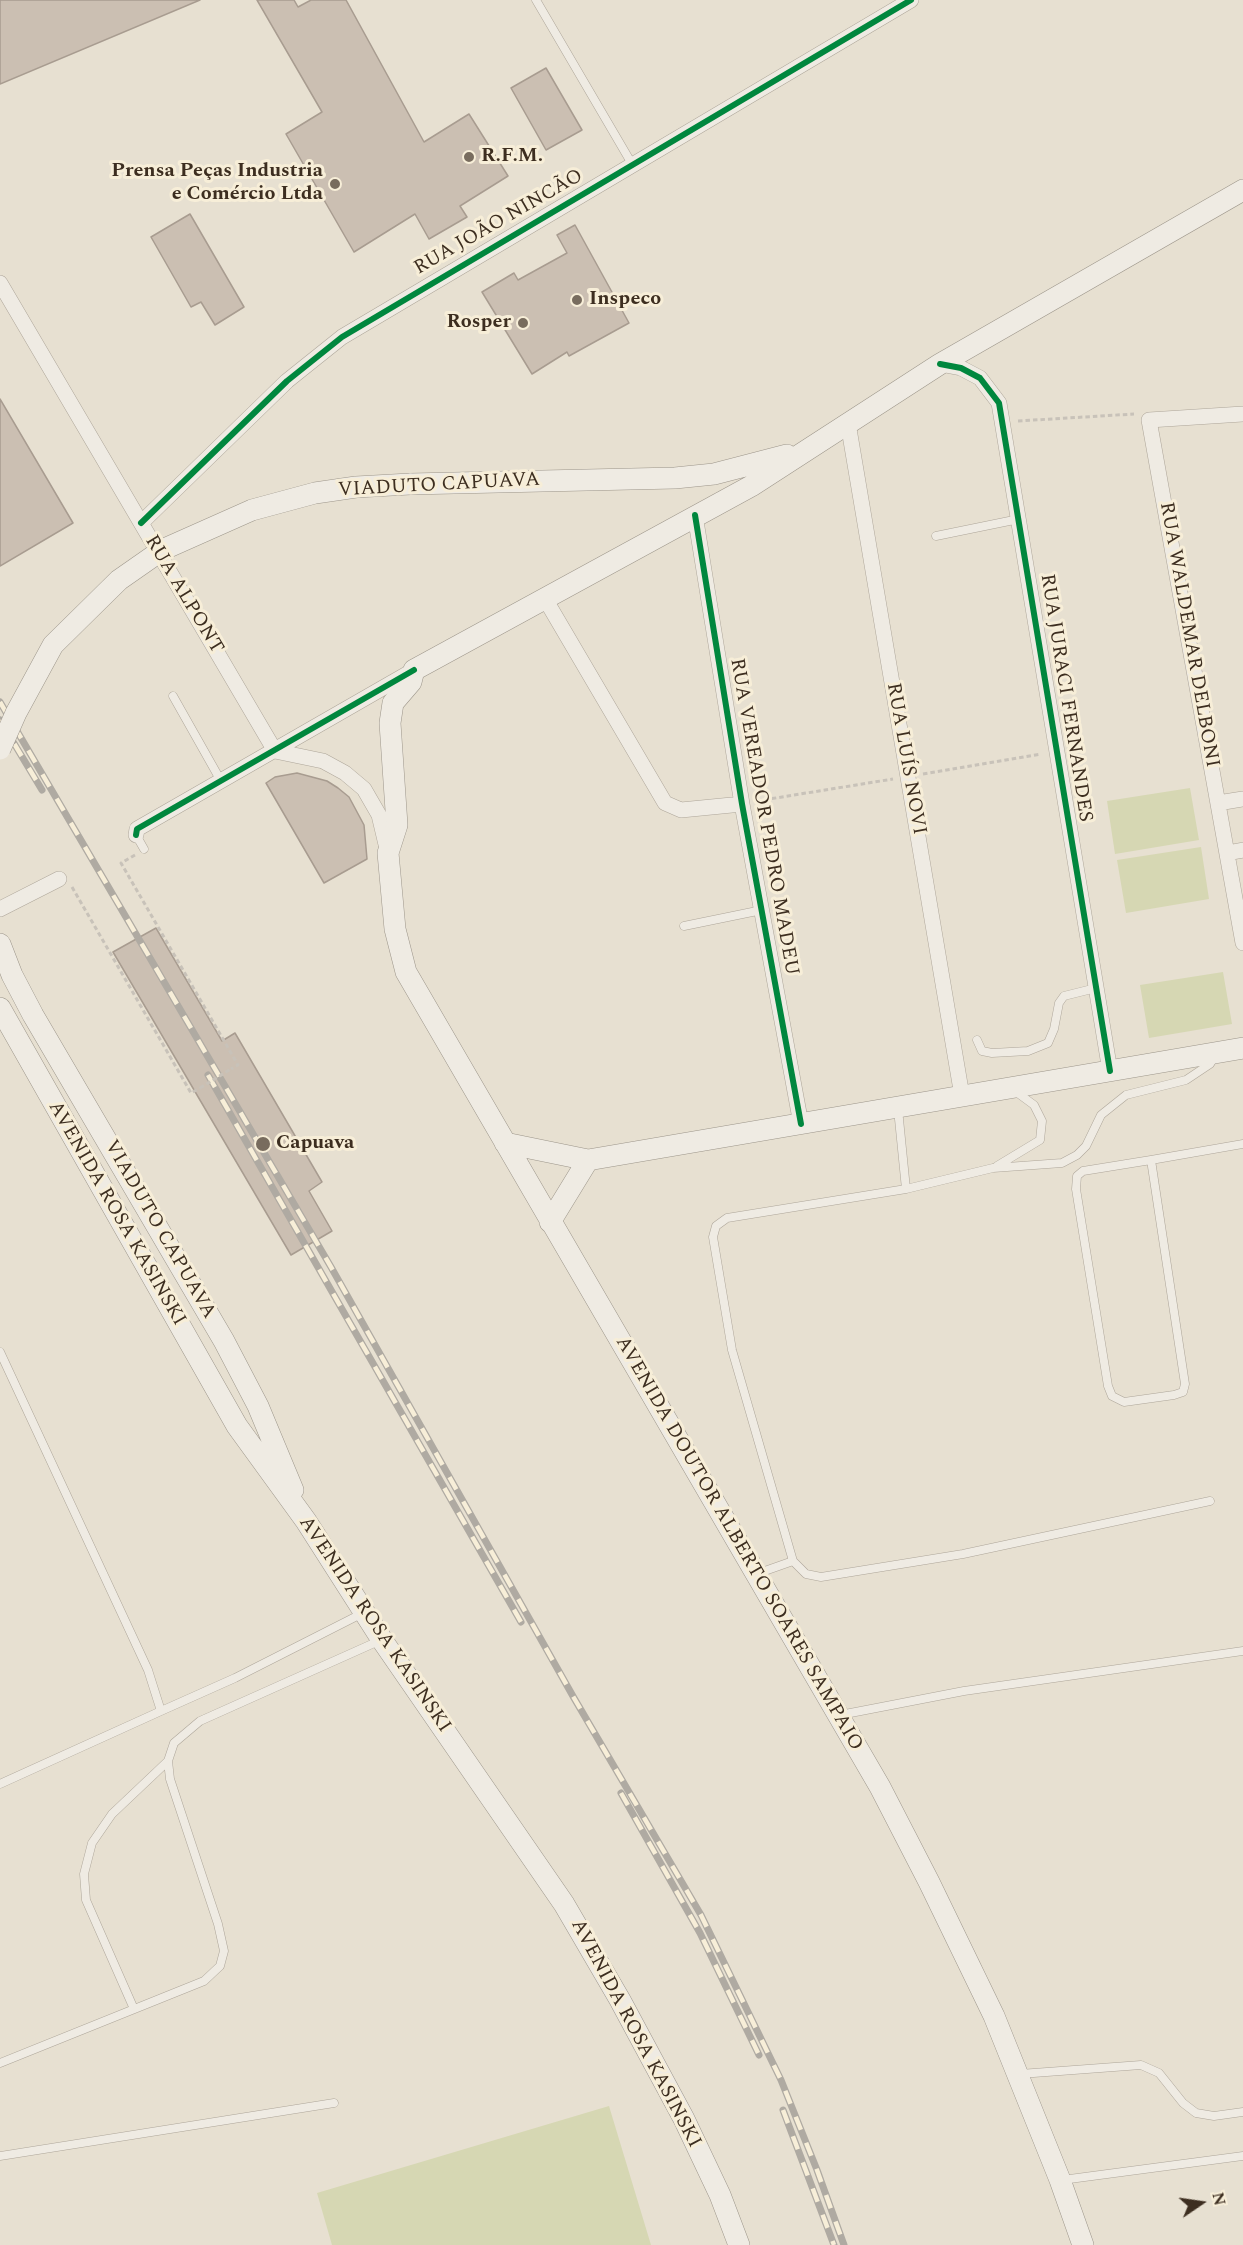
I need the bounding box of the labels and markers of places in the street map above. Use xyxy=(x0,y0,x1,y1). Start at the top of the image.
place label: R.F.M. xyxy=(481,145,543,169)
marker: R.F.M. xyxy=(462,150,476,164)
place label: Prensa Peças Industria e Comércio Ltda xyxy=(111,160,323,207)
marker: Prensa Peças Industria e Comércio Ltda xyxy=(328,177,342,191)
place label: Inspeco xyxy=(589,288,661,312)
marker: Inspeco xyxy=(570,293,584,307)
place label: Rosper xyxy=(446,311,511,335)
marker: Rosper xyxy=(516,316,530,330)
place label: Capuava xyxy=(276,1132,354,1156)
marker: Capuava xyxy=(254,1135,272,1153)

